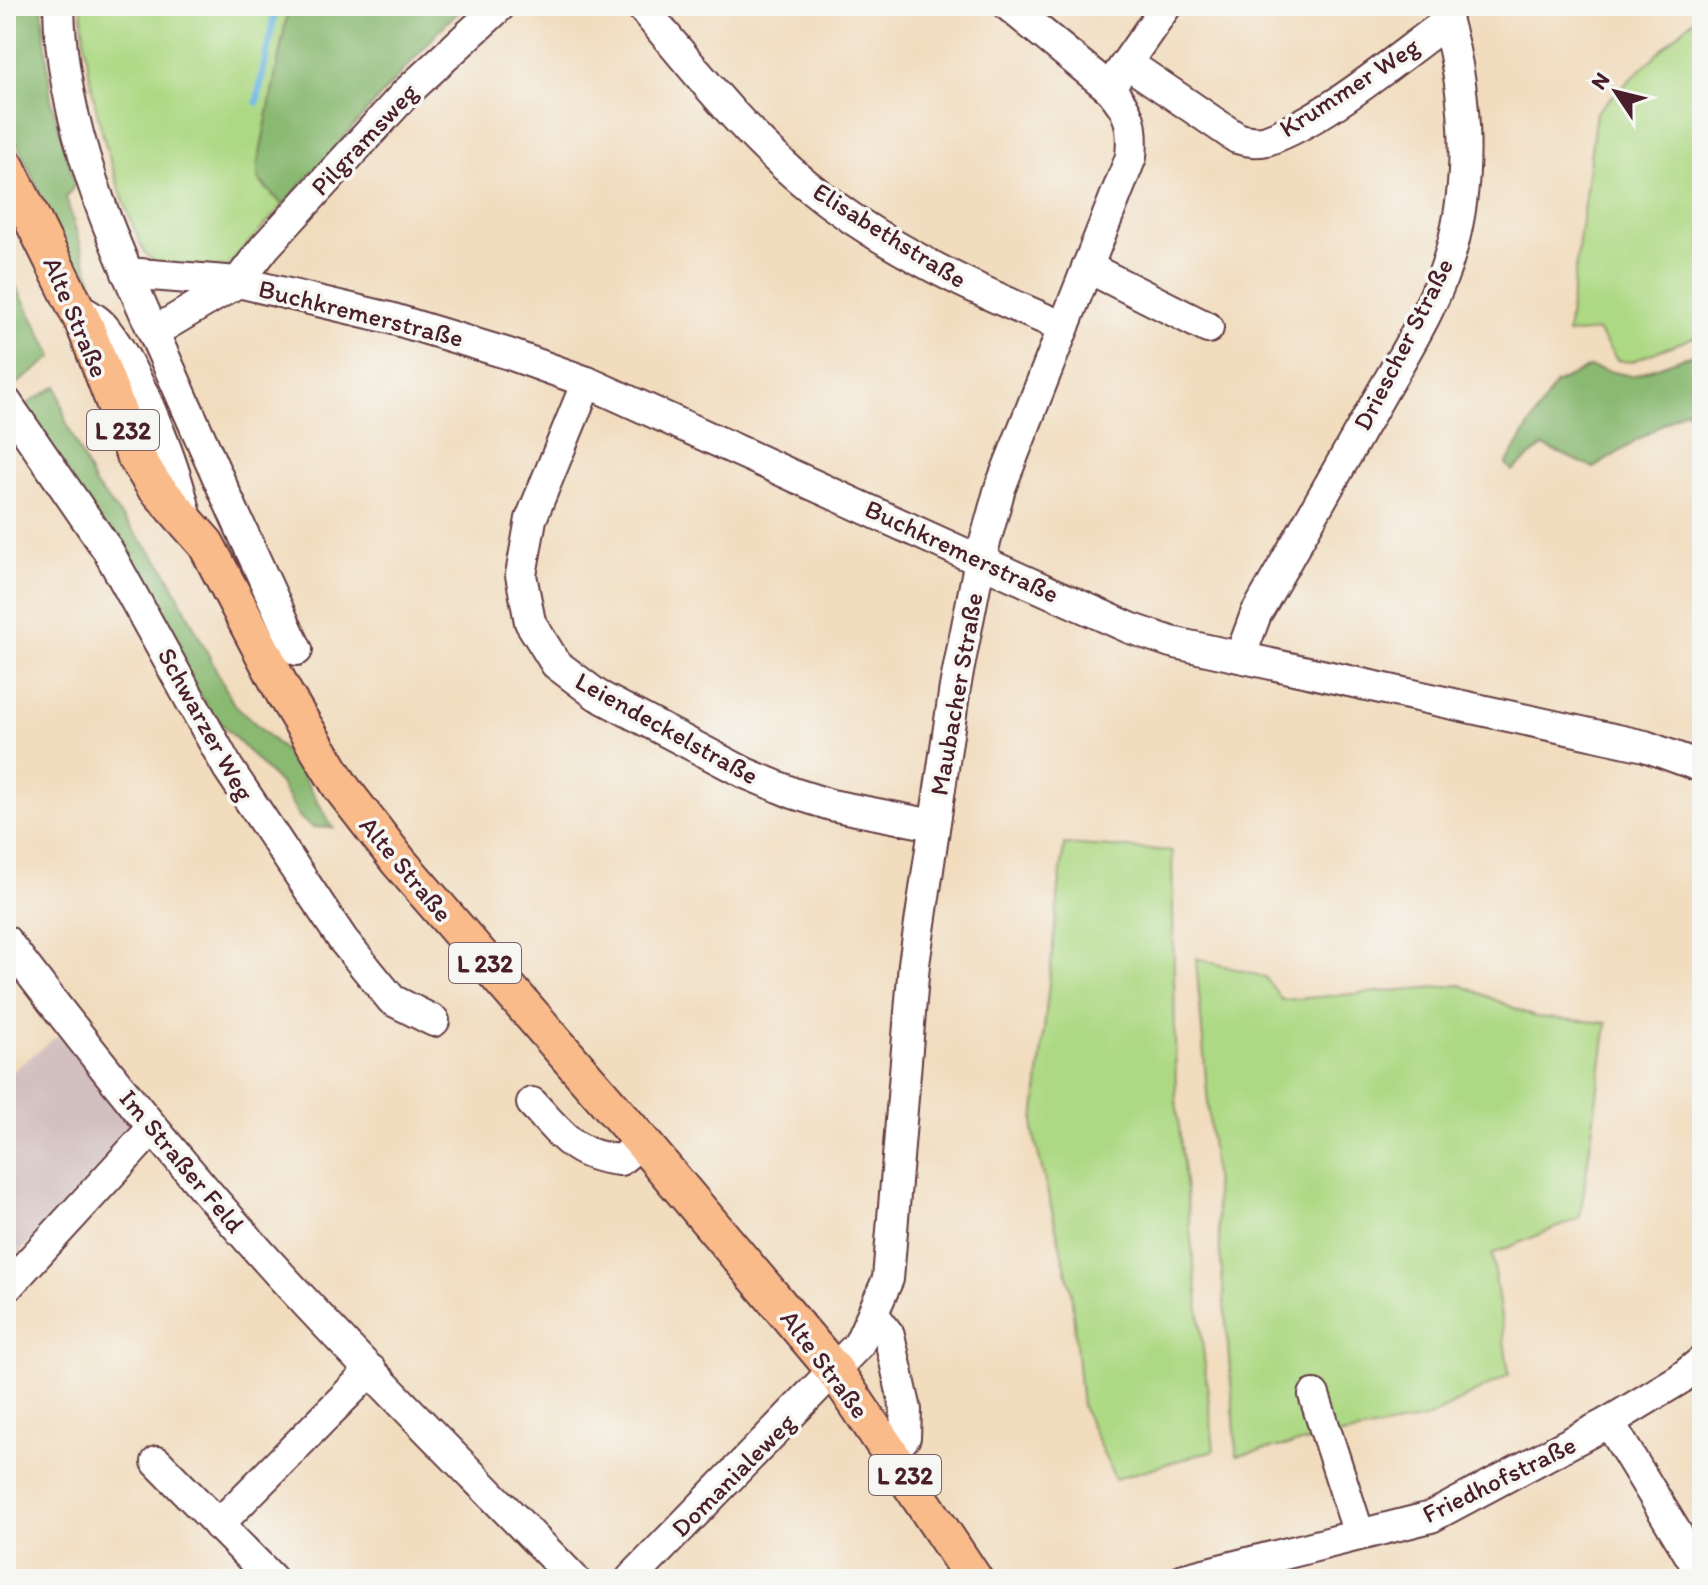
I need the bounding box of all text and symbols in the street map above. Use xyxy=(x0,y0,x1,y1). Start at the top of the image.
street label: Krummer Weg xyxy=(1273,29,1426,144)
north arrow xyxy=(1576,52,1656,132)
text: N xyxy=(1585,67,1615,95)
street label: Pilgramsweg xyxy=(304,76,425,202)
street label: Elisabethstraße xyxy=(807,175,973,295)
street label: Alte Straße xyxy=(36,252,116,382)
street label: Driescher Straße xyxy=(1346,253,1460,435)
street label: Buchkremerstraße xyxy=(255,272,467,354)
road number: L 232 xyxy=(87,410,159,450)
street label: Buchkremerstraße xyxy=(860,492,1064,610)
street label: Maubacher Straße xyxy=(922,590,990,798)
street label: Schwarzer Weg xyxy=(151,642,262,807)
street label: Leiendeckelstraße xyxy=(570,665,764,791)
street label: Alte Straße xyxy=(353,810,459,928)
road number: L 232 xyxy=(449,943,521,983)
street label: Im Straßer Feld xyxy=(113,1083,251,1239)
street label: Alte Straße xyxy=(774,1303,876,1425)
street label: Domanialeweg xyxy=(664,1406,802,1544)
street label: Friedhofstraße xyxy=(1417,1428,1581,1530)
road number: L 232 xyxy=(869,1455,941,1495)

